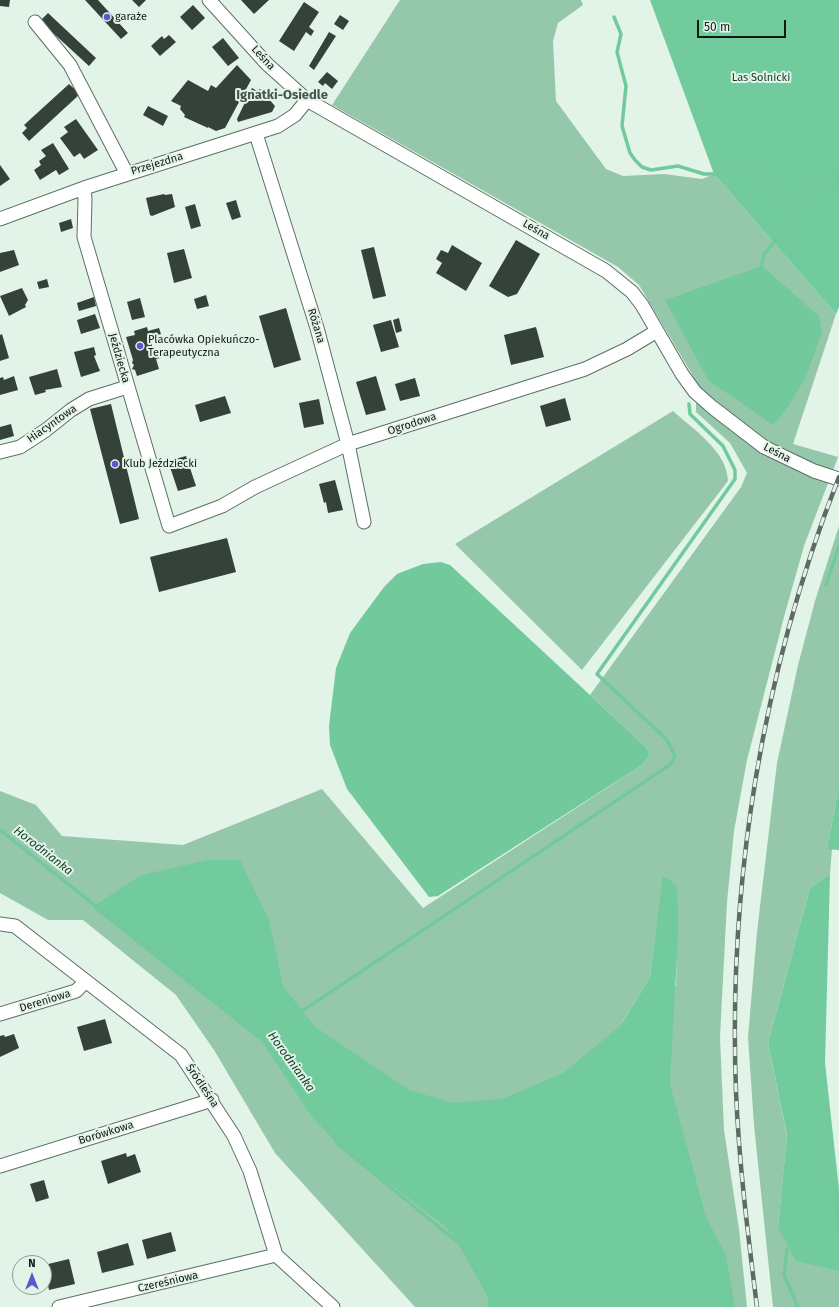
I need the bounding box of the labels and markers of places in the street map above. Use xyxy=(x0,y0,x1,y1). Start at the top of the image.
place label: garaże xyxy=(115,10,147,24)
marker: garaże xyxy=(102,12,112,22)
place label: Placówka Opiekuńczo- Terapeutyczna xyxy=(148,333,260,359)
marker: Placówka Opiekuńczo- Terapeutyczna xyxy=(135,341,145,351)
place label: Klub Jeździecki xyxy=(123,457,197,471)
marker: Klub Jeździecki xyxy=(110,459,120,469)

